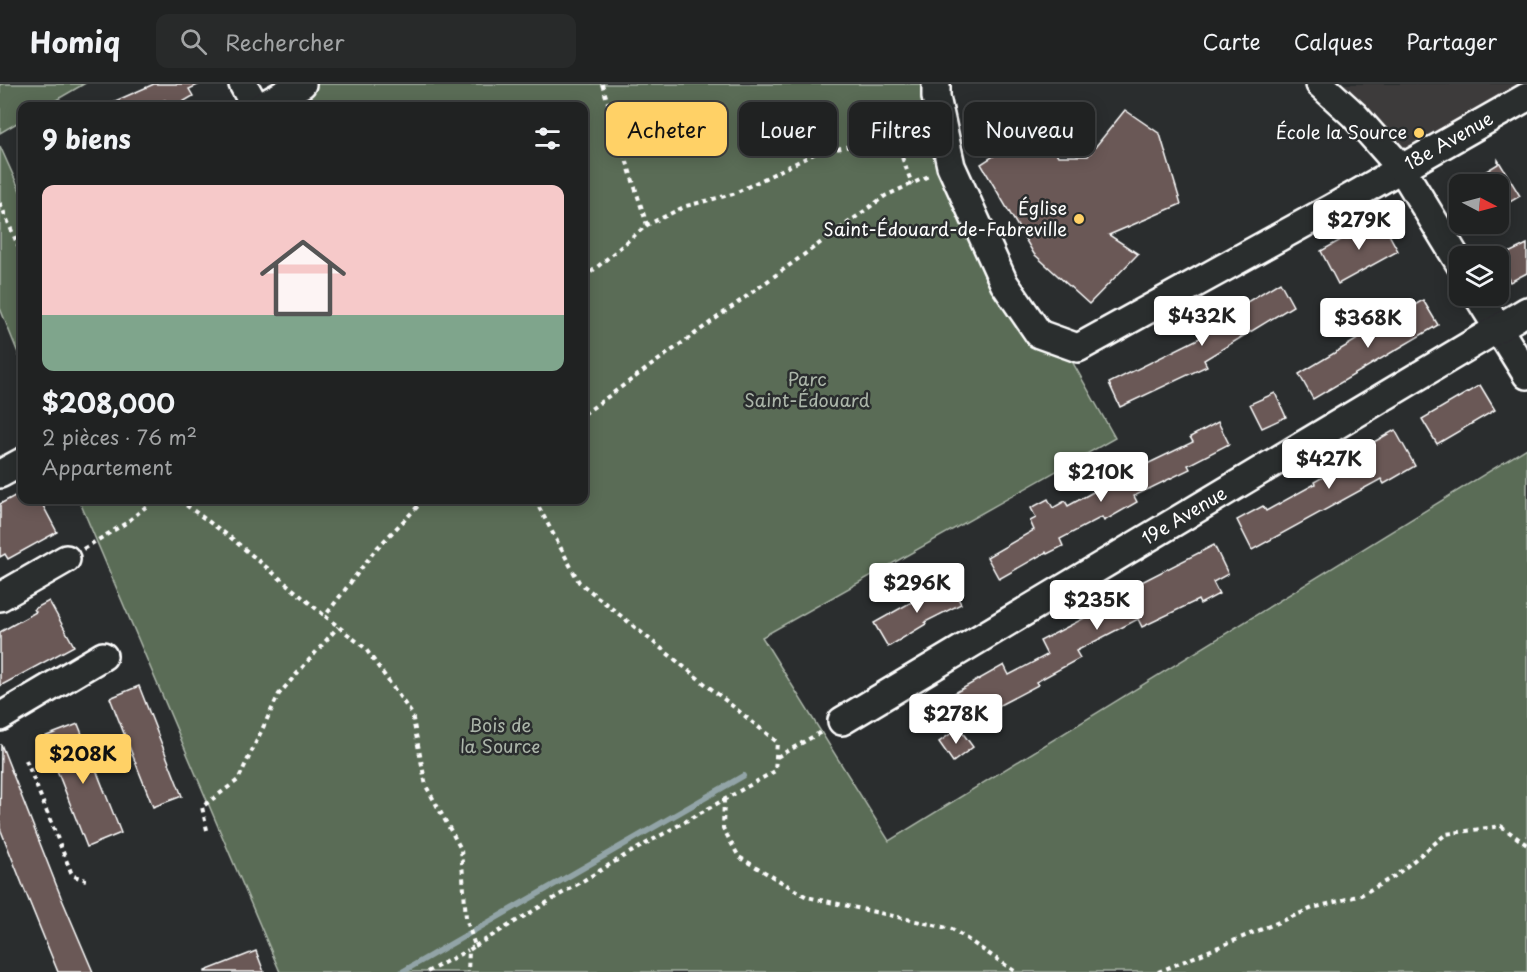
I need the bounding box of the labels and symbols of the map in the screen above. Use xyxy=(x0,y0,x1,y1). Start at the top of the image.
street label: 18e Avenue xyxy=(1399,104,1498,176)
place label: École la Source xyxy=(1276,118,1407,145)
marker: École la Source xyxy=(1412,126,1426,140)
north arrow xyxy=(1449,174,1509,234)
place label: Église Saint-Édouard-de-Fabreville xyxy=(823,194,1067,242)
pin: $279K xyxy=(1317,200,1401,251)
marker: Église Saint-Édouard-de-Fabreville xyxy=(1072,212,1086,226)
pin: $432K xyxy=(1160,296,1244,347)
pin: $368K xyxy=(1326,298,1410,349)
park label: Parc Saint-Édouard xyxy=(744,365,870,413)
pin: $427K xyxy=(1287,439,1371,490)
pin: $210K xyxy=(1059,452,1143,503)
street label: 19e Avenue xyxy=(1136,479,1231,551)
pin: $296K xyxy=(875,563,959,614)
pin: $235K xyxy=(1055,580,1139,631)
pin: $278K xyxy=(914,694,998,745)
park label: Bois de la Source xyxy=(460,711,540,759)
pin: $208K xyxy=(41,734,125,785)

